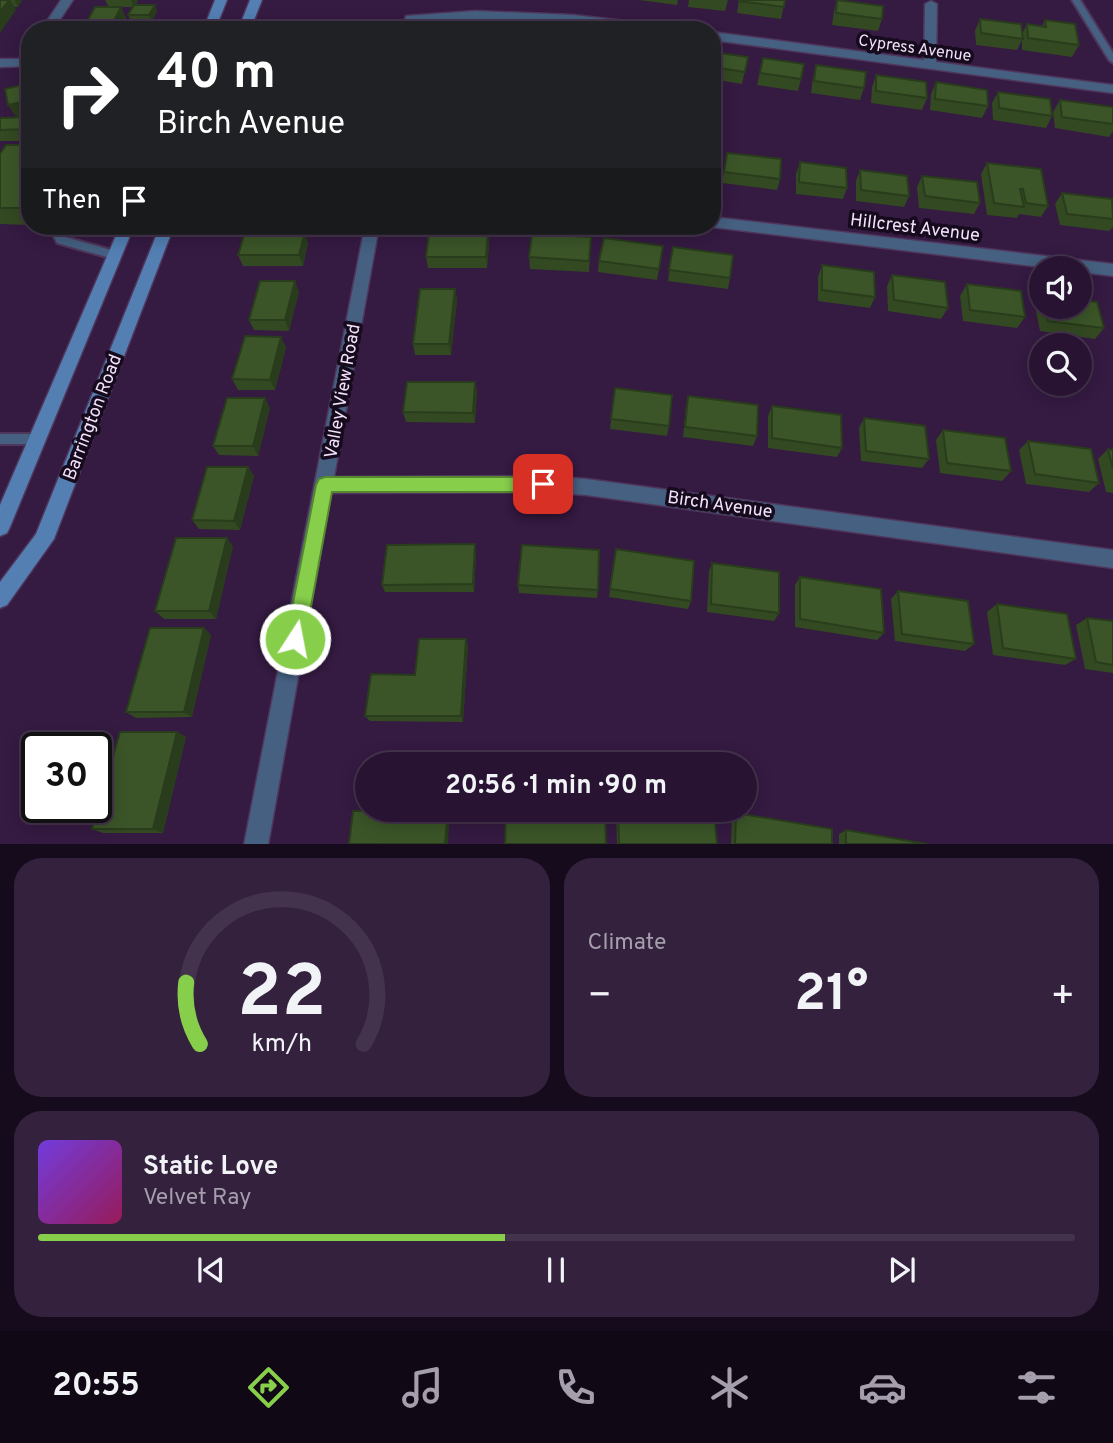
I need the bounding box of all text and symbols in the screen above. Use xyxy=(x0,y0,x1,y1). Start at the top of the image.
street label: Cypress Avenue xyxy=(857,31,972,67)
text: 40 m xyxy=(157,44,276,106)
icon: right xyxy=(42,49,133,140)
text: Birch Avenue xyxy=(157,105,345,145)
icon: arrive xyxy=(115,182,153,220)
text: Then xyxy=(42,185,101,218)
street label: Hillcrest Avenue xyxy=(849,209,981,248)
map controls xyxy=(1029,256,1092,396)
button: sound xyxy=(1029,256,1092,319)
street label: Valley View Road xyxy=(320,322,367,460)
button: search xyxy=(1029,333,1092,396)
street label: Barrington Road xyxy=(59,351,128,484)
pin xyxy=(513,454,573,514)
icon: arrive xyxy=(524,465,562,503)
street label: Birch Avenue xyxy=(666,487,774,524)
position arrow xyxy=(258,602,332,676)
speed limit sign: 30 xyxy=(21,732,112,823)
text: 20:56 · 1 min · 90 m xyxy=(445,770,667,803)
text: Climate xyxy=(588,929,666,958)
text: 22 xyxy=(237,950,326,1042)
text: 21° xyxy=(794,963,868,1029)
text: − xyxy=(588,973,612,1022)
text: + xyxy=(1050,973,1075,1022)
text: km/h xyxy=(251,1028,312,1060)
text: Static Love xyxy=(143,1151,278,1184)
text: Velvet Ray xyxy=(143,1184,251,1213)
icon: previous xyxy=(192,1251,230,1289)
icon: pause xyxy=(537,1251,575,1289)
icon: next xyxy=(883,1251,921,1289)
icon: directions xyxy=(244,1363,293,1412)
icon: music xyxy=(398,1363,447,1412)
icon: phone xyxy=(551,1363,600,1412)
icon: climate xyxy=(705,1363,754,1412)
icon: car xyxy=(858,1363,907,1412)
icon: filters xyxy=(1012,1363,1061,1412)
text: 20:55 xyxy=(52,1367,140,1407)

